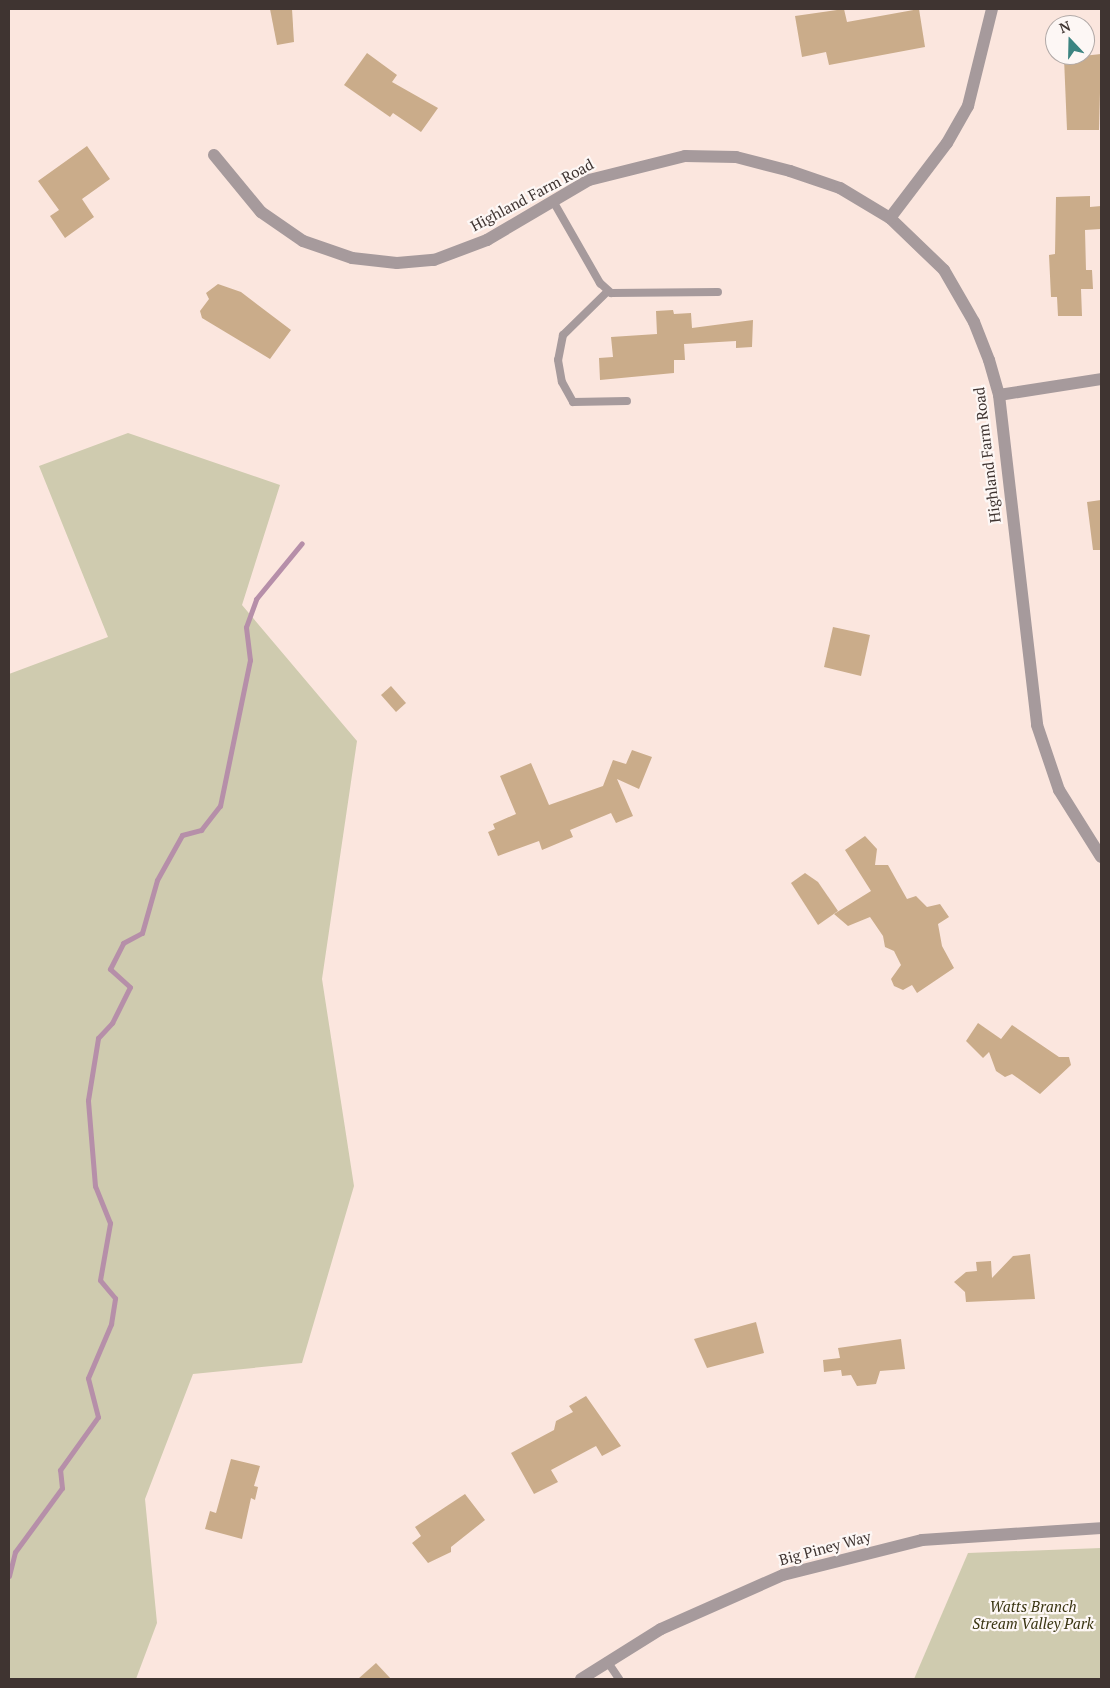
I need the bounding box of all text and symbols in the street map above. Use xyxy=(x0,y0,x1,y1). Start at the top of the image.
north arrow xyxy=(1045,15,1095,65)
text: N xyxy=(1056,16,1073,37)
street label: Highland Farm Road xyxy=(467,155,597,235)
street label: Highland Farm Road xyxy=(970,386,1004,524)
street label: Big Piney Way xyxy=(777,1527,873,1569)
park label: Watts Branch Stream Valley Park xyxy=(972,1597,1094,1632)

